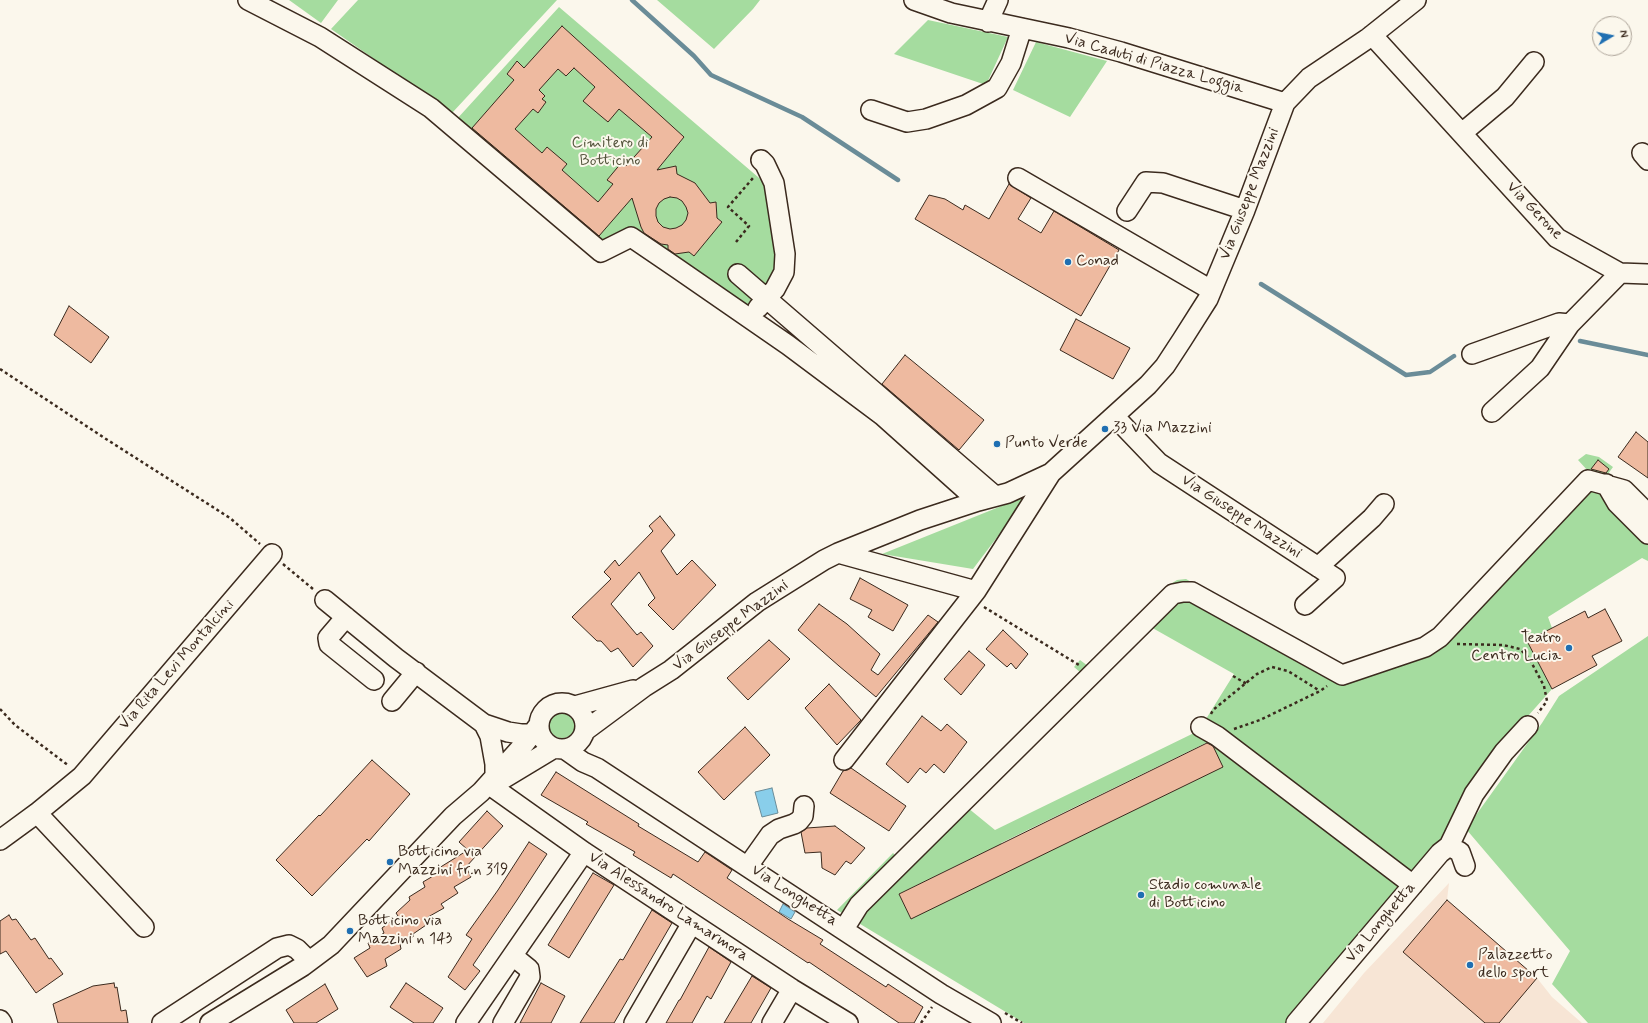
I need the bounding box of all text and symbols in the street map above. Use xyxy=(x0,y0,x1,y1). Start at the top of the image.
north arrow xyxy=(1592,16,1632,56)
street label: Via Caduti di Piazza Loggia xyxy=(1062,29,1246,99)
text: N xyxy=(1615,29,1630,39)
street label: Via Giuseppe Mazzini xyxy=(1216,125,1284,263)
park label: Cimitero di Botticino xyxy=(572,134,648,172)
street label: Via Gerone xyxy=(1502,178,1566,244)
place label: Conad xyxy=(1076,252,1119,272)
marker: Conad xyxy=(1063,257,1073,267)
place label: 33 Via Mazzini xyxy=(1113,419,1212,439)
marker: 33 Via Mazzini xyxy=(1100,424,1110,434)
place label: Punto Verde xyxy=(1005,434,1088,454)
marker: Punto Verde xyxy=(992,439,1002,449)
street label: Via Giuseppe Mazzini xyxy=(1177,471,1305,563)
street label: Via Giuseppe Mazzini xyxy=(669,576,793,676)
street label: Via Rita Levi Montalcini xyxy=(115,596,239,734)
place label: Teatro Centro Lucia xyxy=(1471,629,1561,667)
marker: Teatro Centro Lucia xyxy=(1564,643,1574,653)
place label: Botticino via Mazzini fr.n 319 xyxy=(398,843,508,881)
street label: Via Alessandro Lamarmora xyxy=(584,848,752,966)
marker: Botticino via Mazzini fr.n 319 xyxy=(385,857,395,867)
street label: Via Longhetta xyxy=(747,861,841,931)
place label: Stadio comunale di Botticino xyxy=(1149,876,1262,914)
street label: Via Longhetta xyxy=(1342,879,1420,967)
marker: Stadio comunale di Botticino xyxy=(1136,890,1146,900)
place label: Botticino via Mazzini n 143 xyxy=(358,912,452,950)
marker: Botticino via Mazzini n 143 xyxy=(345,926,355,936)
place label: Palazzetto dello sport xyxy=(1478,946,1553,984)
marker: Palazzetto dello sport xyxy=(1465,960,1475,970)

